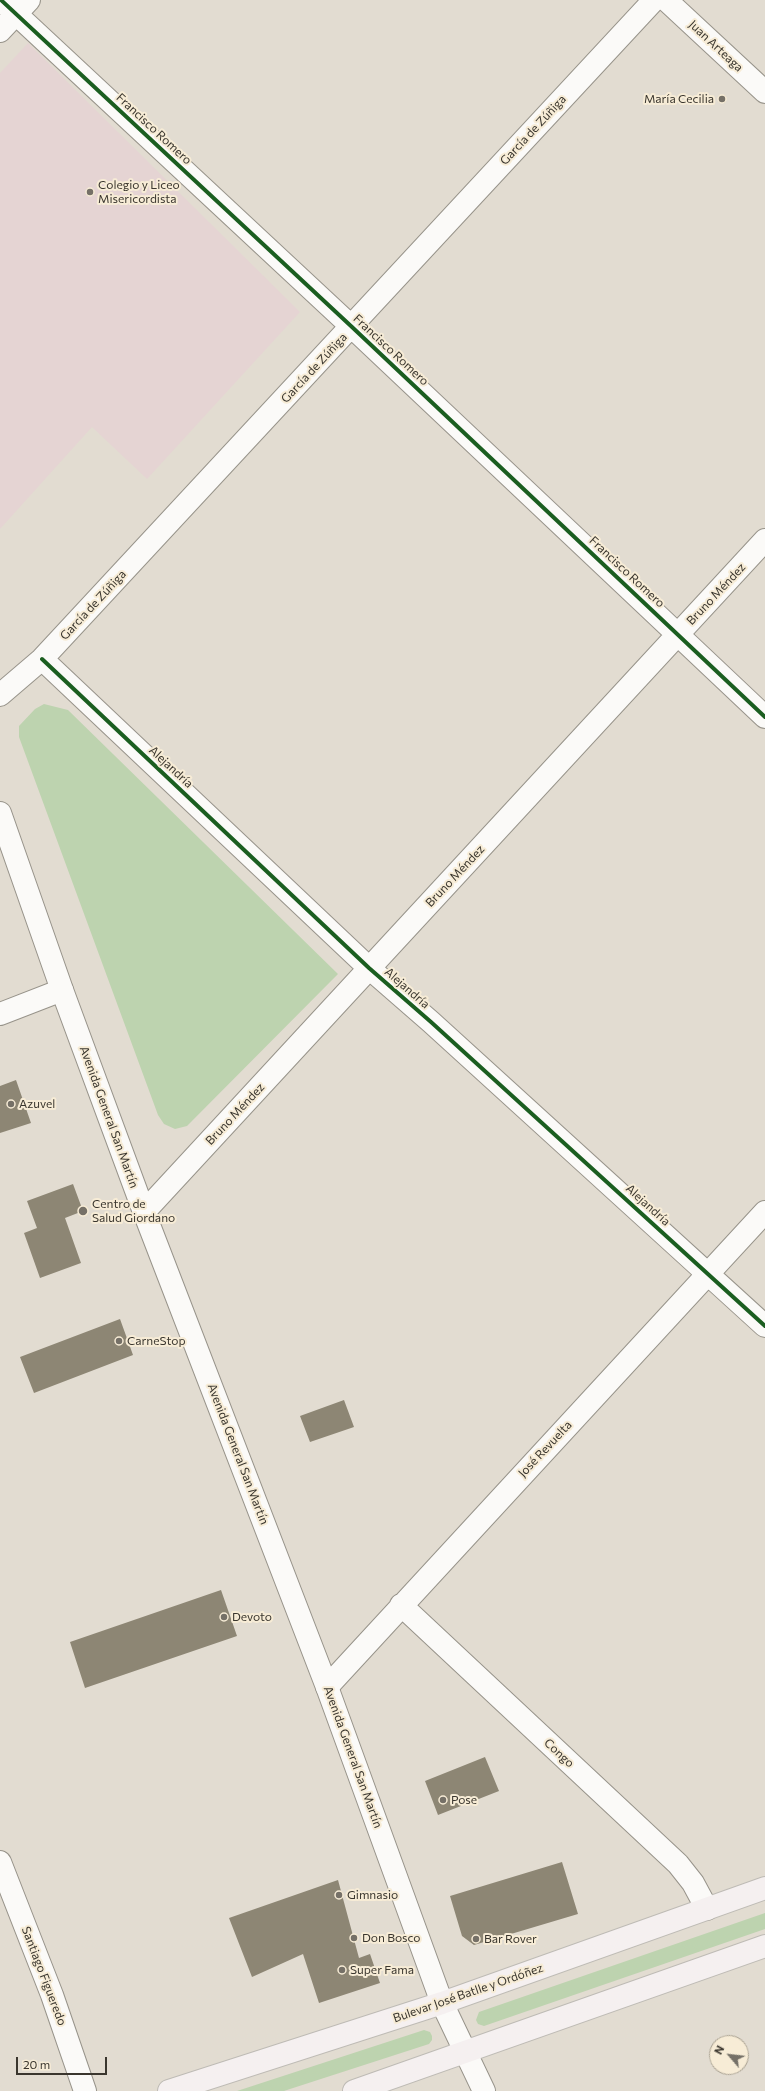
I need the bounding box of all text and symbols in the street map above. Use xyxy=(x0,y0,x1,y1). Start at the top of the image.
street label: Juan Arteaga xyxy=(686,17,746,75)
street label: Francisco Romero xyxy=(113,90,195,168)
street label: García de Zúñiga xyxy=(497,92,569,168)
place label: María Cecilia xyxy=(644,92,714,106)
marker: María Cecilia xyxy=(717,94,727,104)
place label: Colegio y Liceo Misericordista xyxy=(98,178,180,206)
marker: Colegio y Liceo Misericordista xyxy=(85,187,95,197)
street label: Francisco Romero xyxy=(350,311,432,389)
street label: García de Zúñiga xyxy=(278,330,350,406)
street label: Francisco Romero xyxy=(586,533,668,611)
street label: Bruno Méndez xyxy=(684,560,748,628)
street label: García de Zúñiga xyxy=(57,567,129,643)
street label: Alejandría xyxy=(146,743,196,791)
street label: Bruno Méndez xyxy=(423,842,487,910)
street label: Alejandría xyxy=(382,965,432,1011)
street label: Avenida General San Martín xyxy=(77,1044,141,1190)
street label: Bruno Méndez xyxy=(203,1080,267,1148)
place label: Azuvel xyxy=(19,1097,55,1111)
marker: Azuvel xyxy=(6,1099,16,1109)
street label: Alejandría xyxy=(623,1181,673,1229)
place label: Centro de Salud Giordano xyxy=(92,1197,175,1225)
marker: Centro de Salud Giordano xyxy=(77,1205,89,1217)
place label: CarneStop xyxy=(127,1334,186,1348)
marker: CarneStop xyxy=(114,1336,124,1346)
street label: Avenida General San Martín xyxy=(204,1381,272,1527)
street label: José Revuelta xyxy=(515,1418,575,1480)
place label: Devoto xyxy=(232,1610,272,1624)
marker: Devoto xyxy=(219,1612,229,1622)
street label: Avenida General San Martín xyxy=(321,1684,385,1830)
street label: Congo xyxy=(541,1736,577,1770)
place label: Pose xyxy=(451,1793,477,1807)
marker: Pose xyxy=(438,1795,448,1805)
place label: Gimnasio xyxy=(347,1888,398,1902)
marker: Gimnasio xyxy=(334,1890,344,1900)
street label: Santiago Figueredo xyxy=(18,1924,70,2028)
place label: Don Bosco xyxy=(362,1931,421,1945)
place label: Bar Rover xyxy=(484,1932,537,1946)
marker: Don Bosco xyxy=(349,1933,359,1943)
marker: Bar Rover xyxy=(471,1934,481,1944)
street label: Bulevar José Batlle y Ordóñez xyxy=(391,1961,545,2025)
place label: Super Fama xyxy=(350,1963,414,1977)
marker: Super Fama xyxy=(337,1965,347,1975)
north arrow xyxy=(709,2035,749,2075)
text: N xyxy=(711,2043,727,2056)
scale bar xyxy=(18,2049,109,2075)
text: 20 m xyxy=(23,2057,50,2071)

